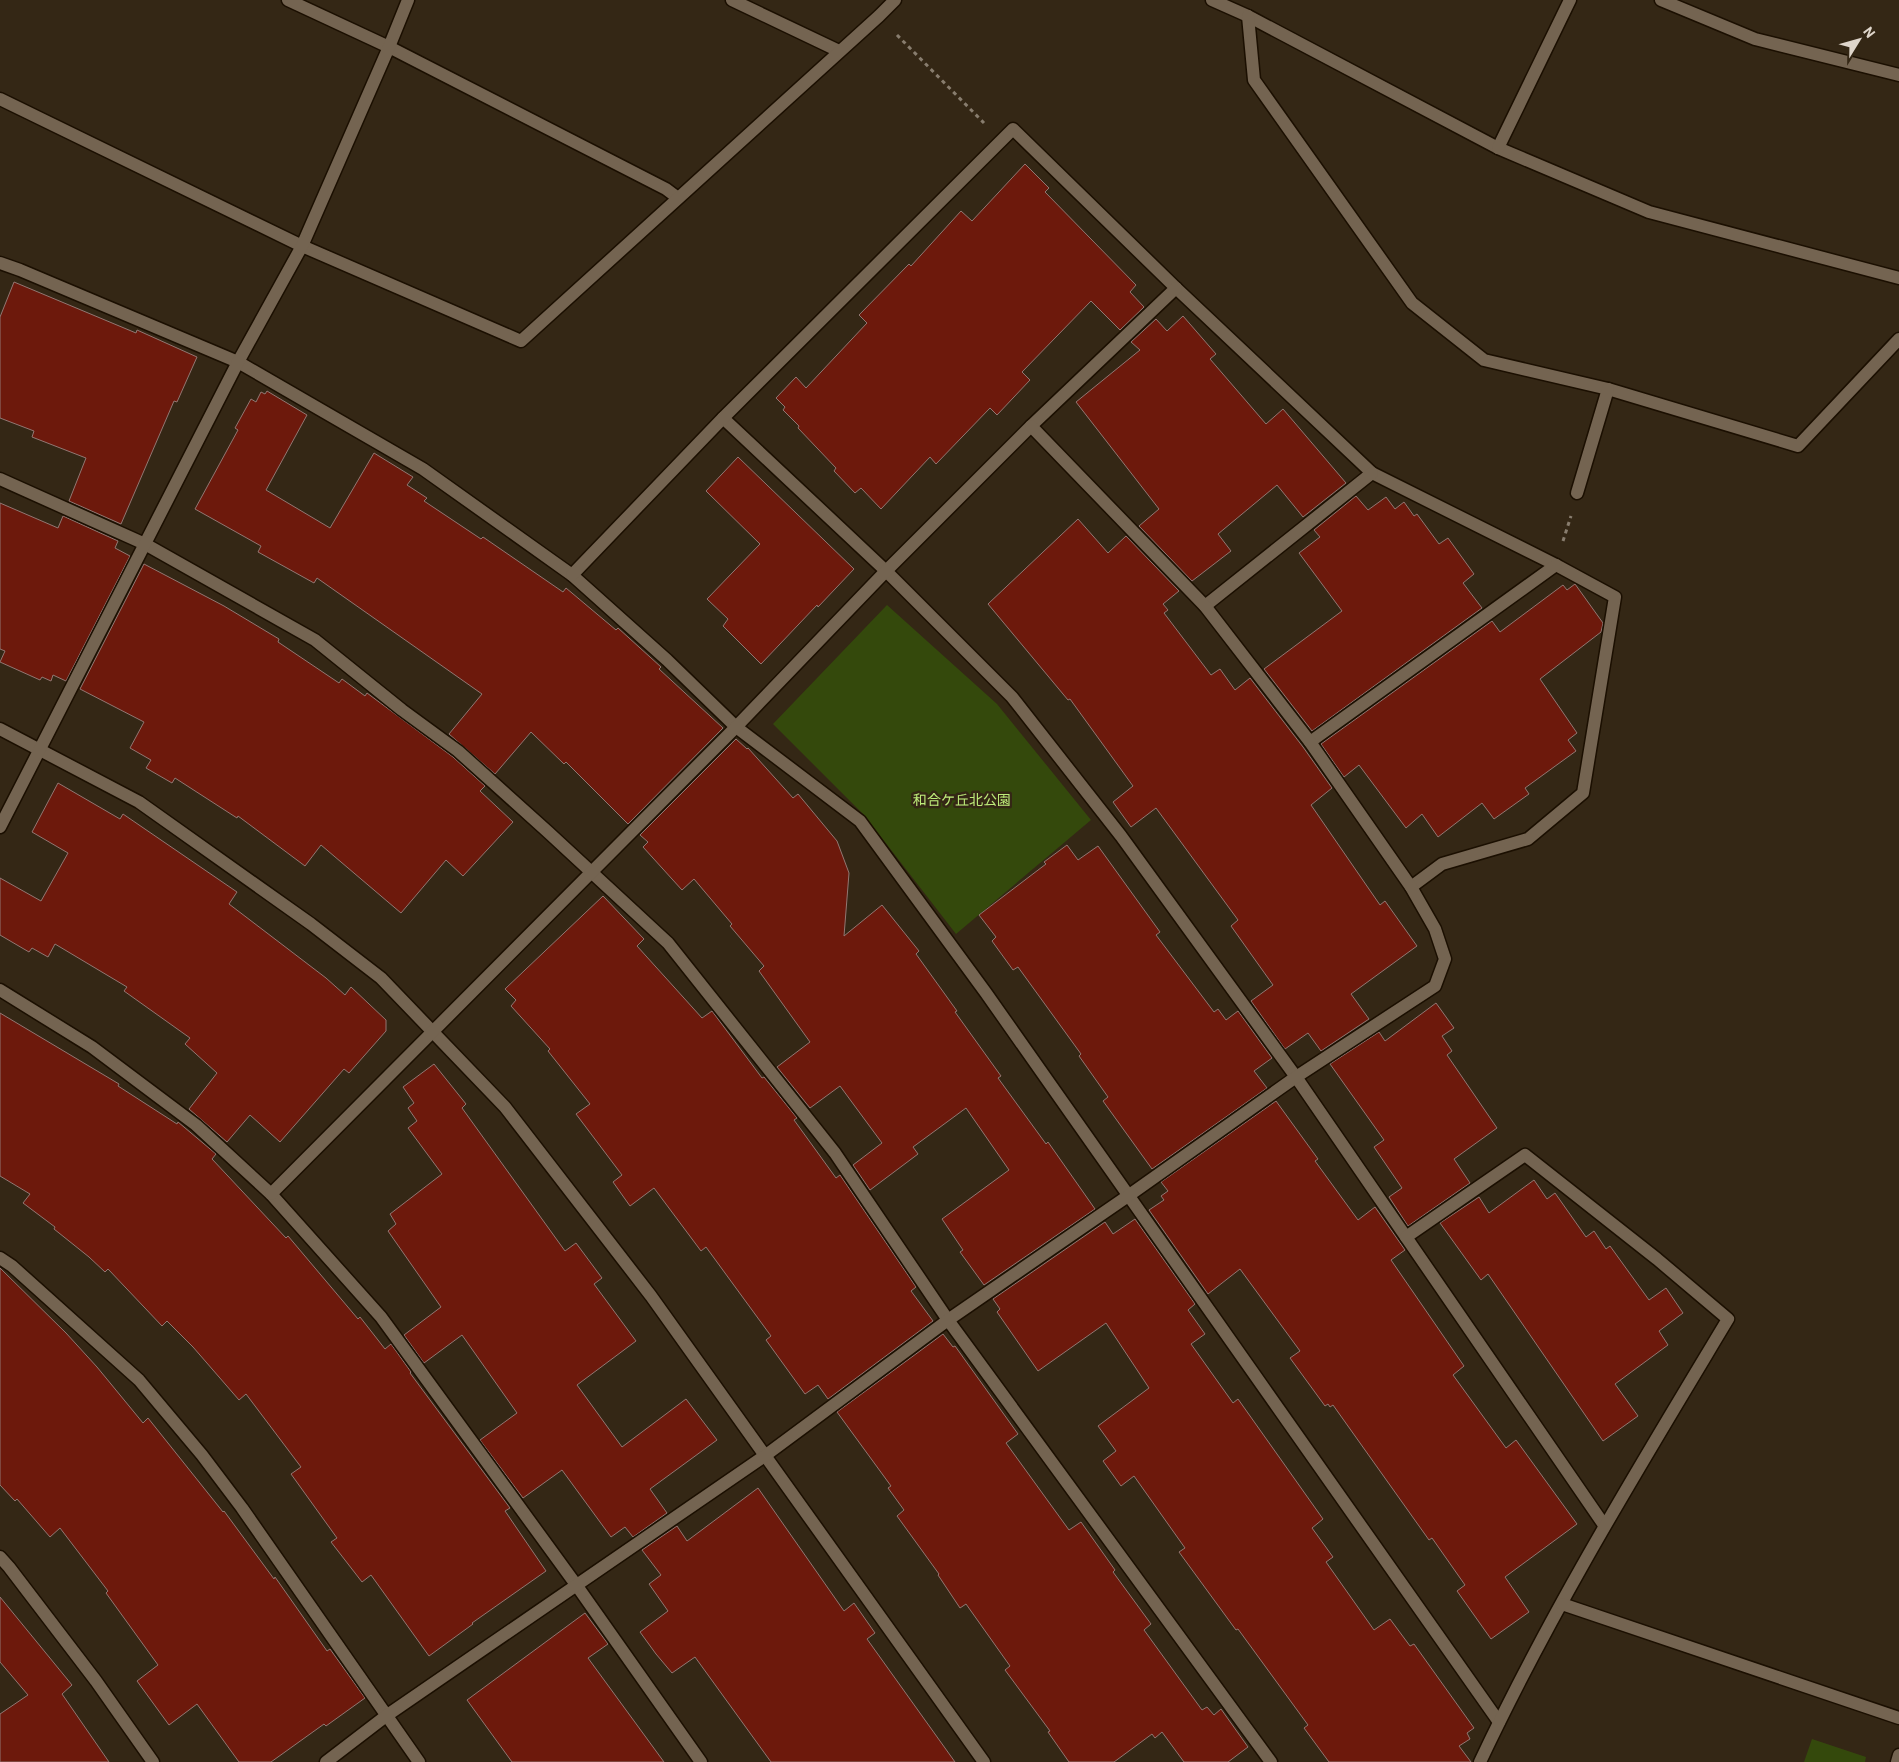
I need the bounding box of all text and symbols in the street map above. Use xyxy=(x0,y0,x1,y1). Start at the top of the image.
north arrow xyxy=(1834,15,1884,65)
text: N xyxy=(1860,23,1879,41)
park label: 和合ケ丘北公園 xyxy=(913,791,1011,808)

